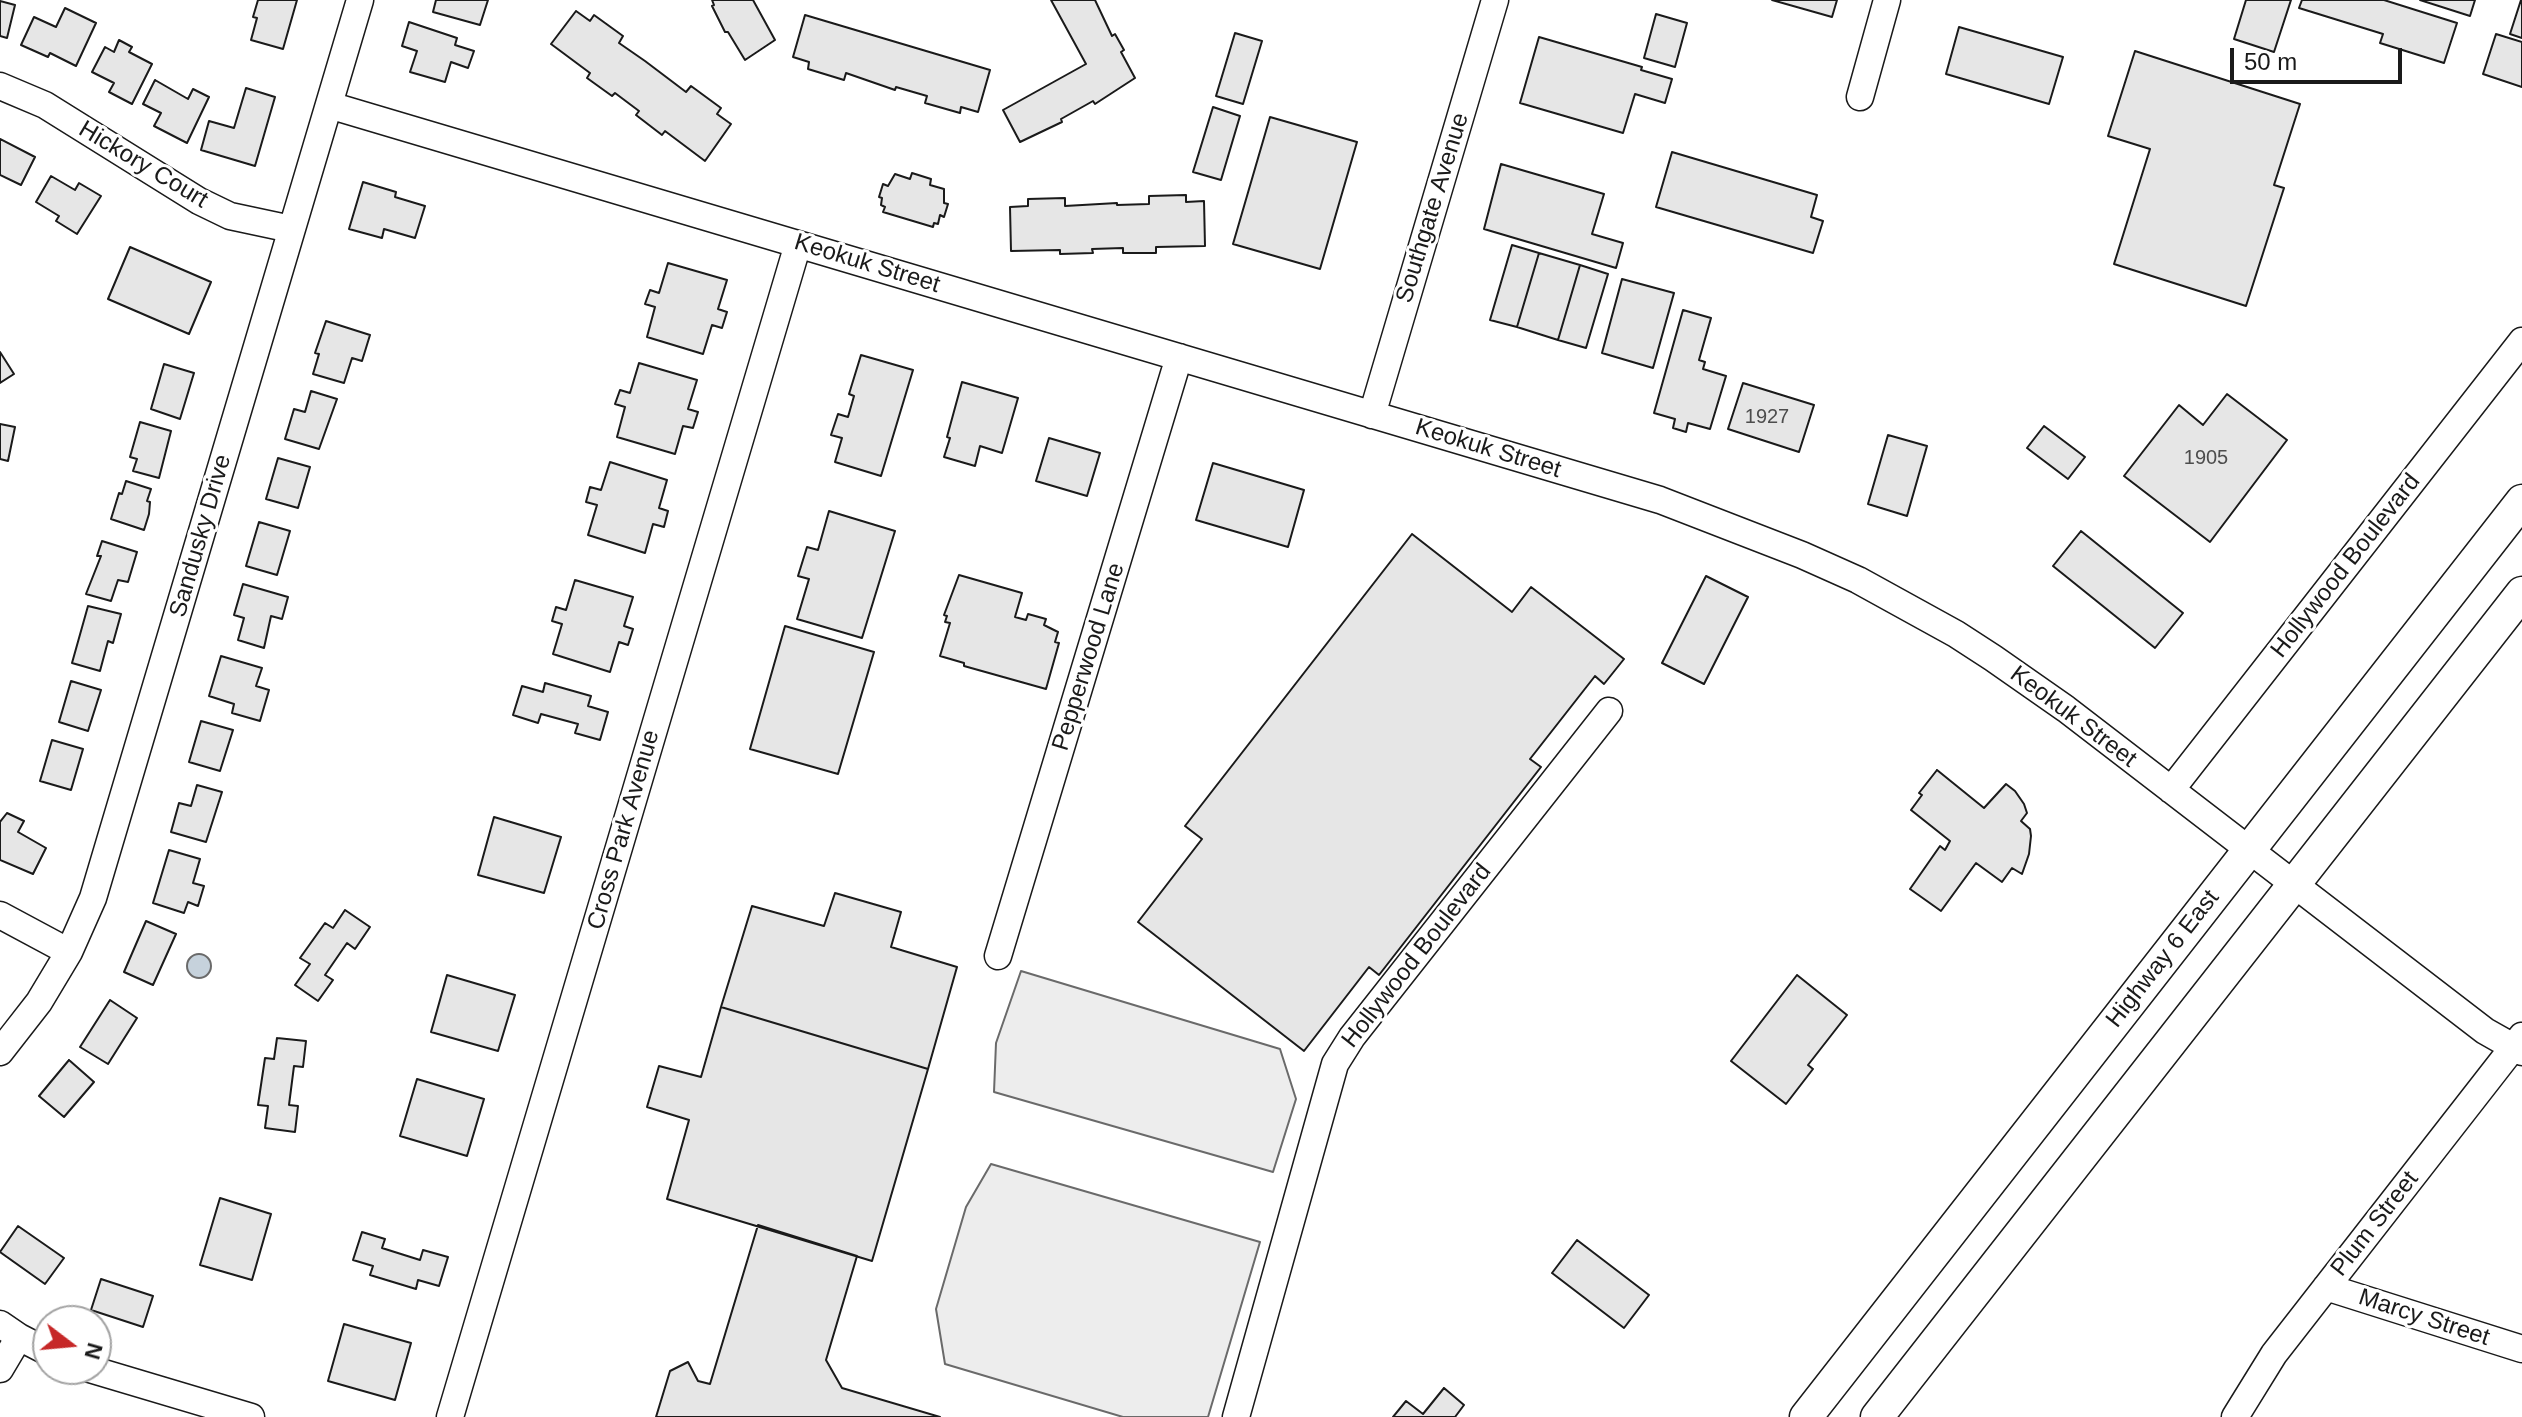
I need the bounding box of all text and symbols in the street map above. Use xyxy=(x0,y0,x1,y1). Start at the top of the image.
scale bar xyxy=(2234,32,2406,82)
text: 50 m xyxy=(2244,48,2297,75)
street label: Southgate Avenue xyxy=(1390,110,1476,306)
street label: Hickory Court xyxy=(73,115,213,215)
street label: Keokuk Street xyxy=(791,228,943,300)
house number: 1927 xyxy=(1745,405,1789,429)
street label: Keokuk Street xyxy=(1412,413,1564,485)
house number: 1905 xyxy=(2184,446,2228,470)
street label: Sandusky Drive xyxy=(164,451,238,621)
street label: Hollywood Boulevard xyxy=(2265,468,2427,664)
street label: Pepperwood Lane xyxy=(1047,560,1131,754)
street label: Keokuk Street xyxy=(2004,660,2142,774)
street label: Cross Park Avenue xyxy=(582,727,666,933)
street label: Hollywood Boulevard xyxy=(1336,858,1498,1054)
street label: Highway 6 East xyxy=(2100,884,2226,1034)
street label: Plum Street xyxy=(2325,1166,2425,1282)
street label: Marcy Street xyxy=(2355,1283,2493,1353)
north arrow xyxy=(32,1305,112,1385)
text: N xyxy=(79,1340,108,1362)

